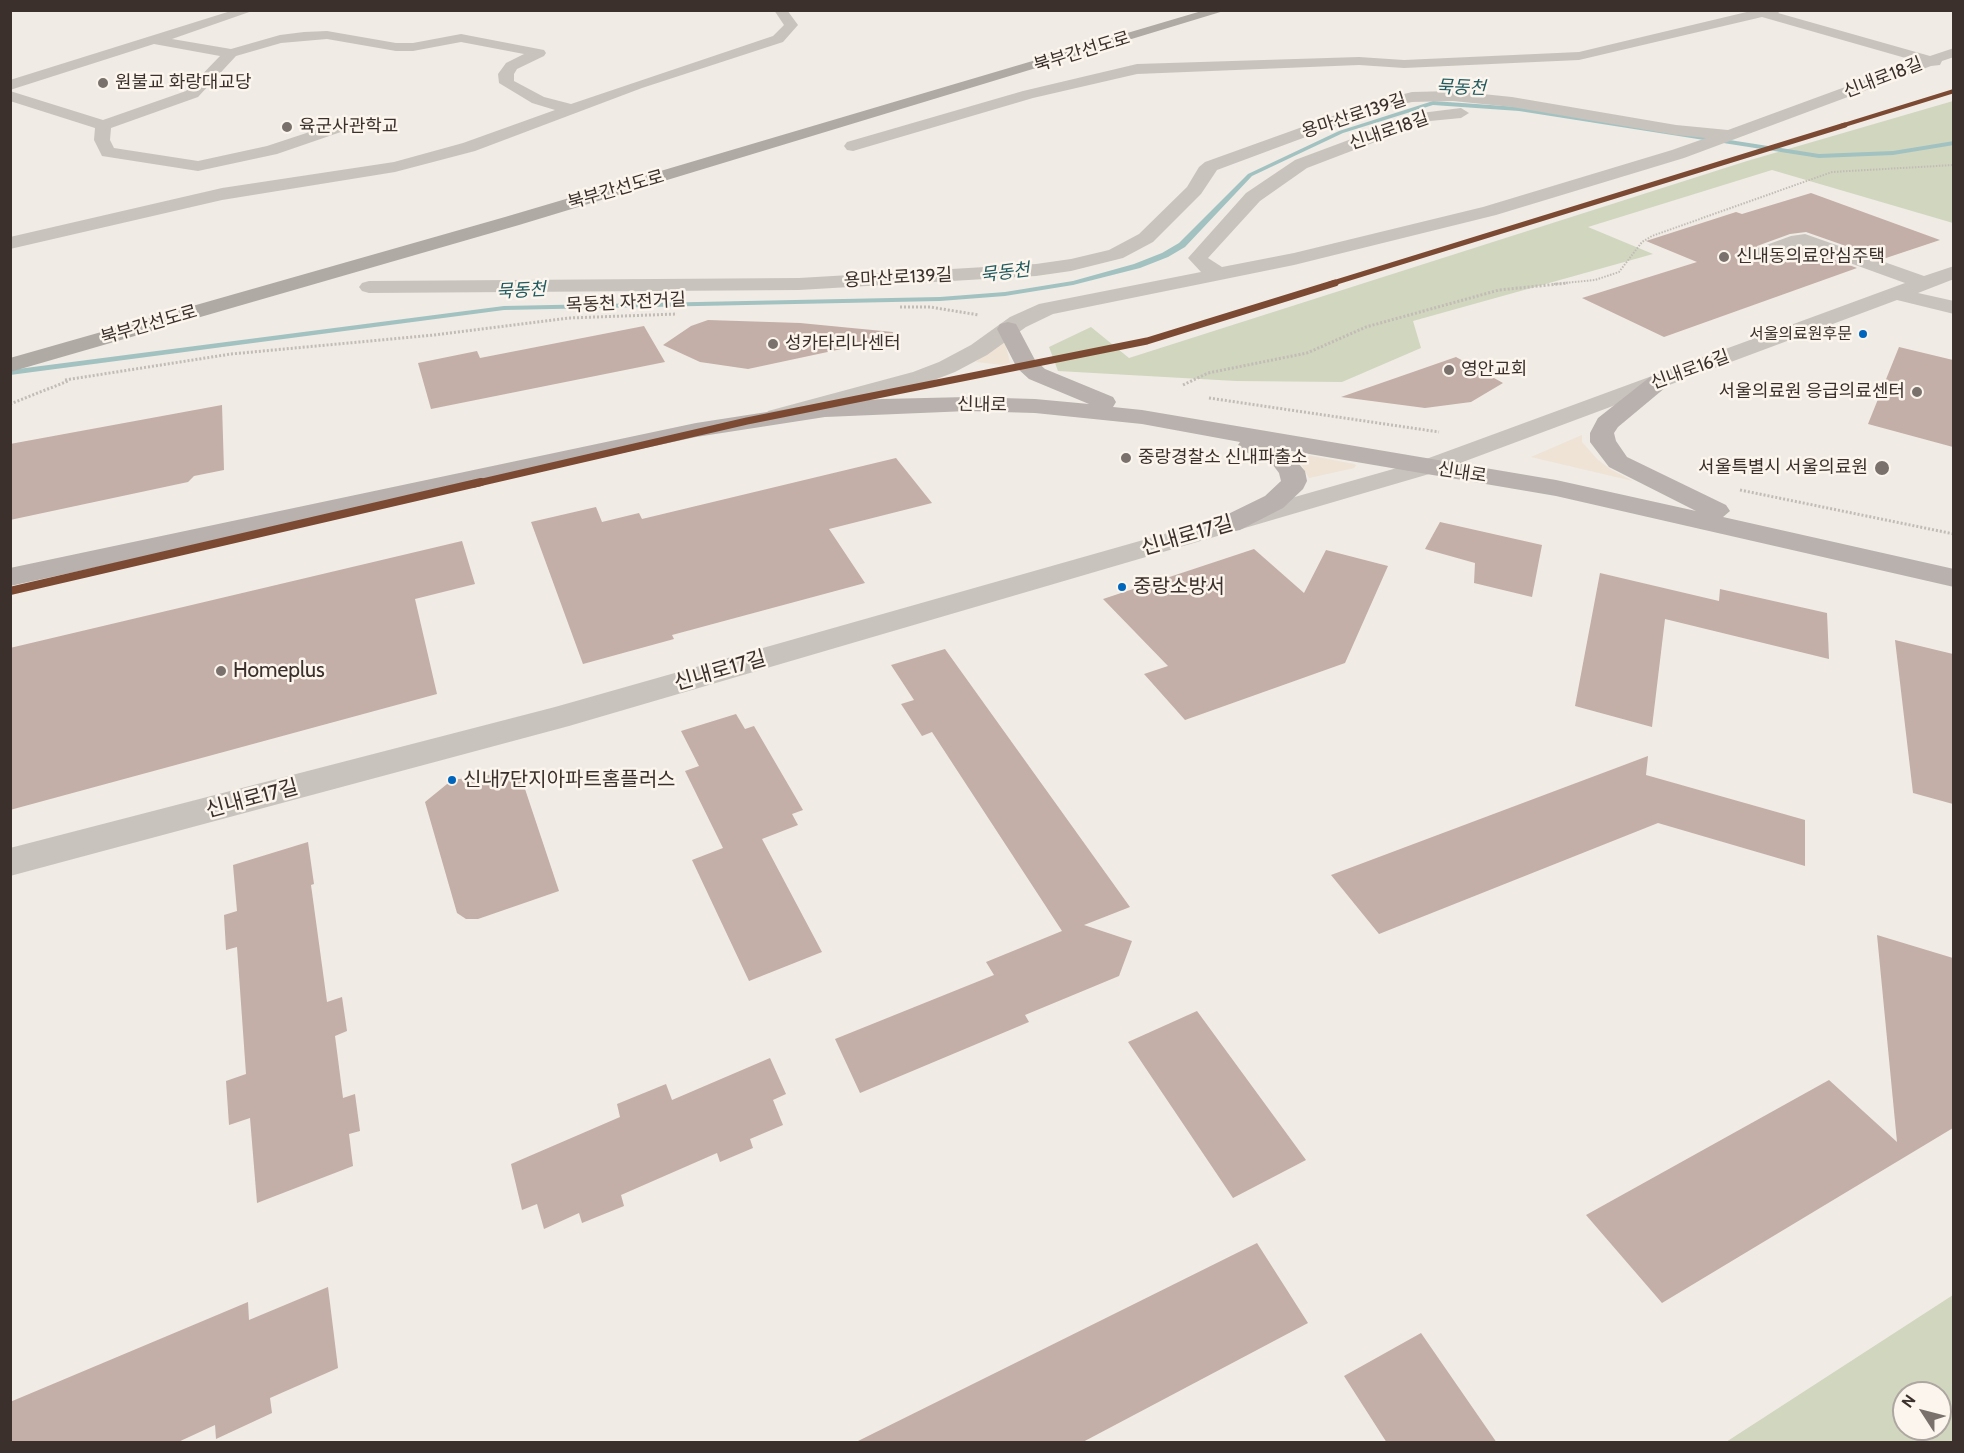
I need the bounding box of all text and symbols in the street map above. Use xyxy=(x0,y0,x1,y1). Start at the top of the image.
street label: 북부간선도로 xyxy=(1031,27,1133,77)
street label: 신내로18길 xyxy=(1840,53,1926,103)
place label: 원불교 화랑대교당 xyxy=(115,72,252,94)
marker: 원불교 화랑대교당 xyxy=(96,76,110,90)
water label: 묵동천 xyxy=(1436,76,1486,100)
street label: 용마산로139길 xyxy=(1299,89,1409,143)
street label: 신내로18길 xyxy=(1346,107,1432,155)
place label: 육군사관학교 xyxy=(299,116,398,138)
marker: 육군사관학교 xyxy=(280,120,294,134)
street label: 북부간선도로 xyxy=(565,166,667,214)
place label: 신내동의료안심주택 xyxy=(1736,246,1885,268)
marker: 신내동의료안심주택 xyxy=(1717,250,1731,264)
water label: 묵동천 xyxy=(979,259,1031,287)
street label: 용마산로139길 xyxy=(843,264,953,292)
water label: 묵동천 xyxy=(496,279,546,303)
street label: 목동천 자전거길 xyxy=(566,289,686,317)
street label: 북부간선도로 xyxy=(98,301,200,349)
place label: 서울의료원후문 xyxy=(1749,324,1852,344)
marker: 서울의료원후문 xyxy=(1857,328,1869,340)
place label: 성카타리나센터 xyxy=(785,333,901,355)
marker: 성카타리나센터 xyxy=(766,337,780,351)
street label: 신내로16길 xyxy=(1648,346,1732,394)
place label: 영안교회 xyxy=(1461,359,1527,381)
marker: 영안교회 xyxy=(1442,363,1456,377)
place label: 서울의료원 응급의료센터 xyxy=(1719,381,1905,403)
marker: 서울의료원 응급의료센터 xyxy=(1910,385,1924,399)
street label: 신내로 xyxy=(957,394,1007,416)
place label: 중랑경찰소 신내파출소 xyxy=(1138,447,1308,469)
marker: 중랑경찰소 신내파출소 xyxy=(1119,451,1133,465)
place label: 서울특별시 서울의료원 xyxy=(1698,457,1868,479)
street label: 신내로 xyxy=(1436,458,1488,488)
marker: 서울특별시 서울의료원 xyxy=(1873,459,1891,477)
street label: 신내로17길 xyxy=(1138,511,1236,561)
place label: 중랑소방서 xyxy=(1133,575,1225,599)
marker: 중랑소방서 xyxy=(1116,581,1128,593)
street label: 신내로17길 xyxy=(671,646,769,696)
place label: Homeplus xyxy=(233,658,325,684)
marker: Homeplus xyxy=(214,664,228,678)
place label: 신내7단지아파트홈플러스 xyxy=(463,768,675,792)
marker: 신내7단지아파트홈플러스 xyxy=(446,774,458,786)
street label: 신내로17길 xyxy=(203,775,301,823)
north arrow xyxy=(1892,1381,1952,1441)
text: N xyxy=(1898,1391,1920,1411)

